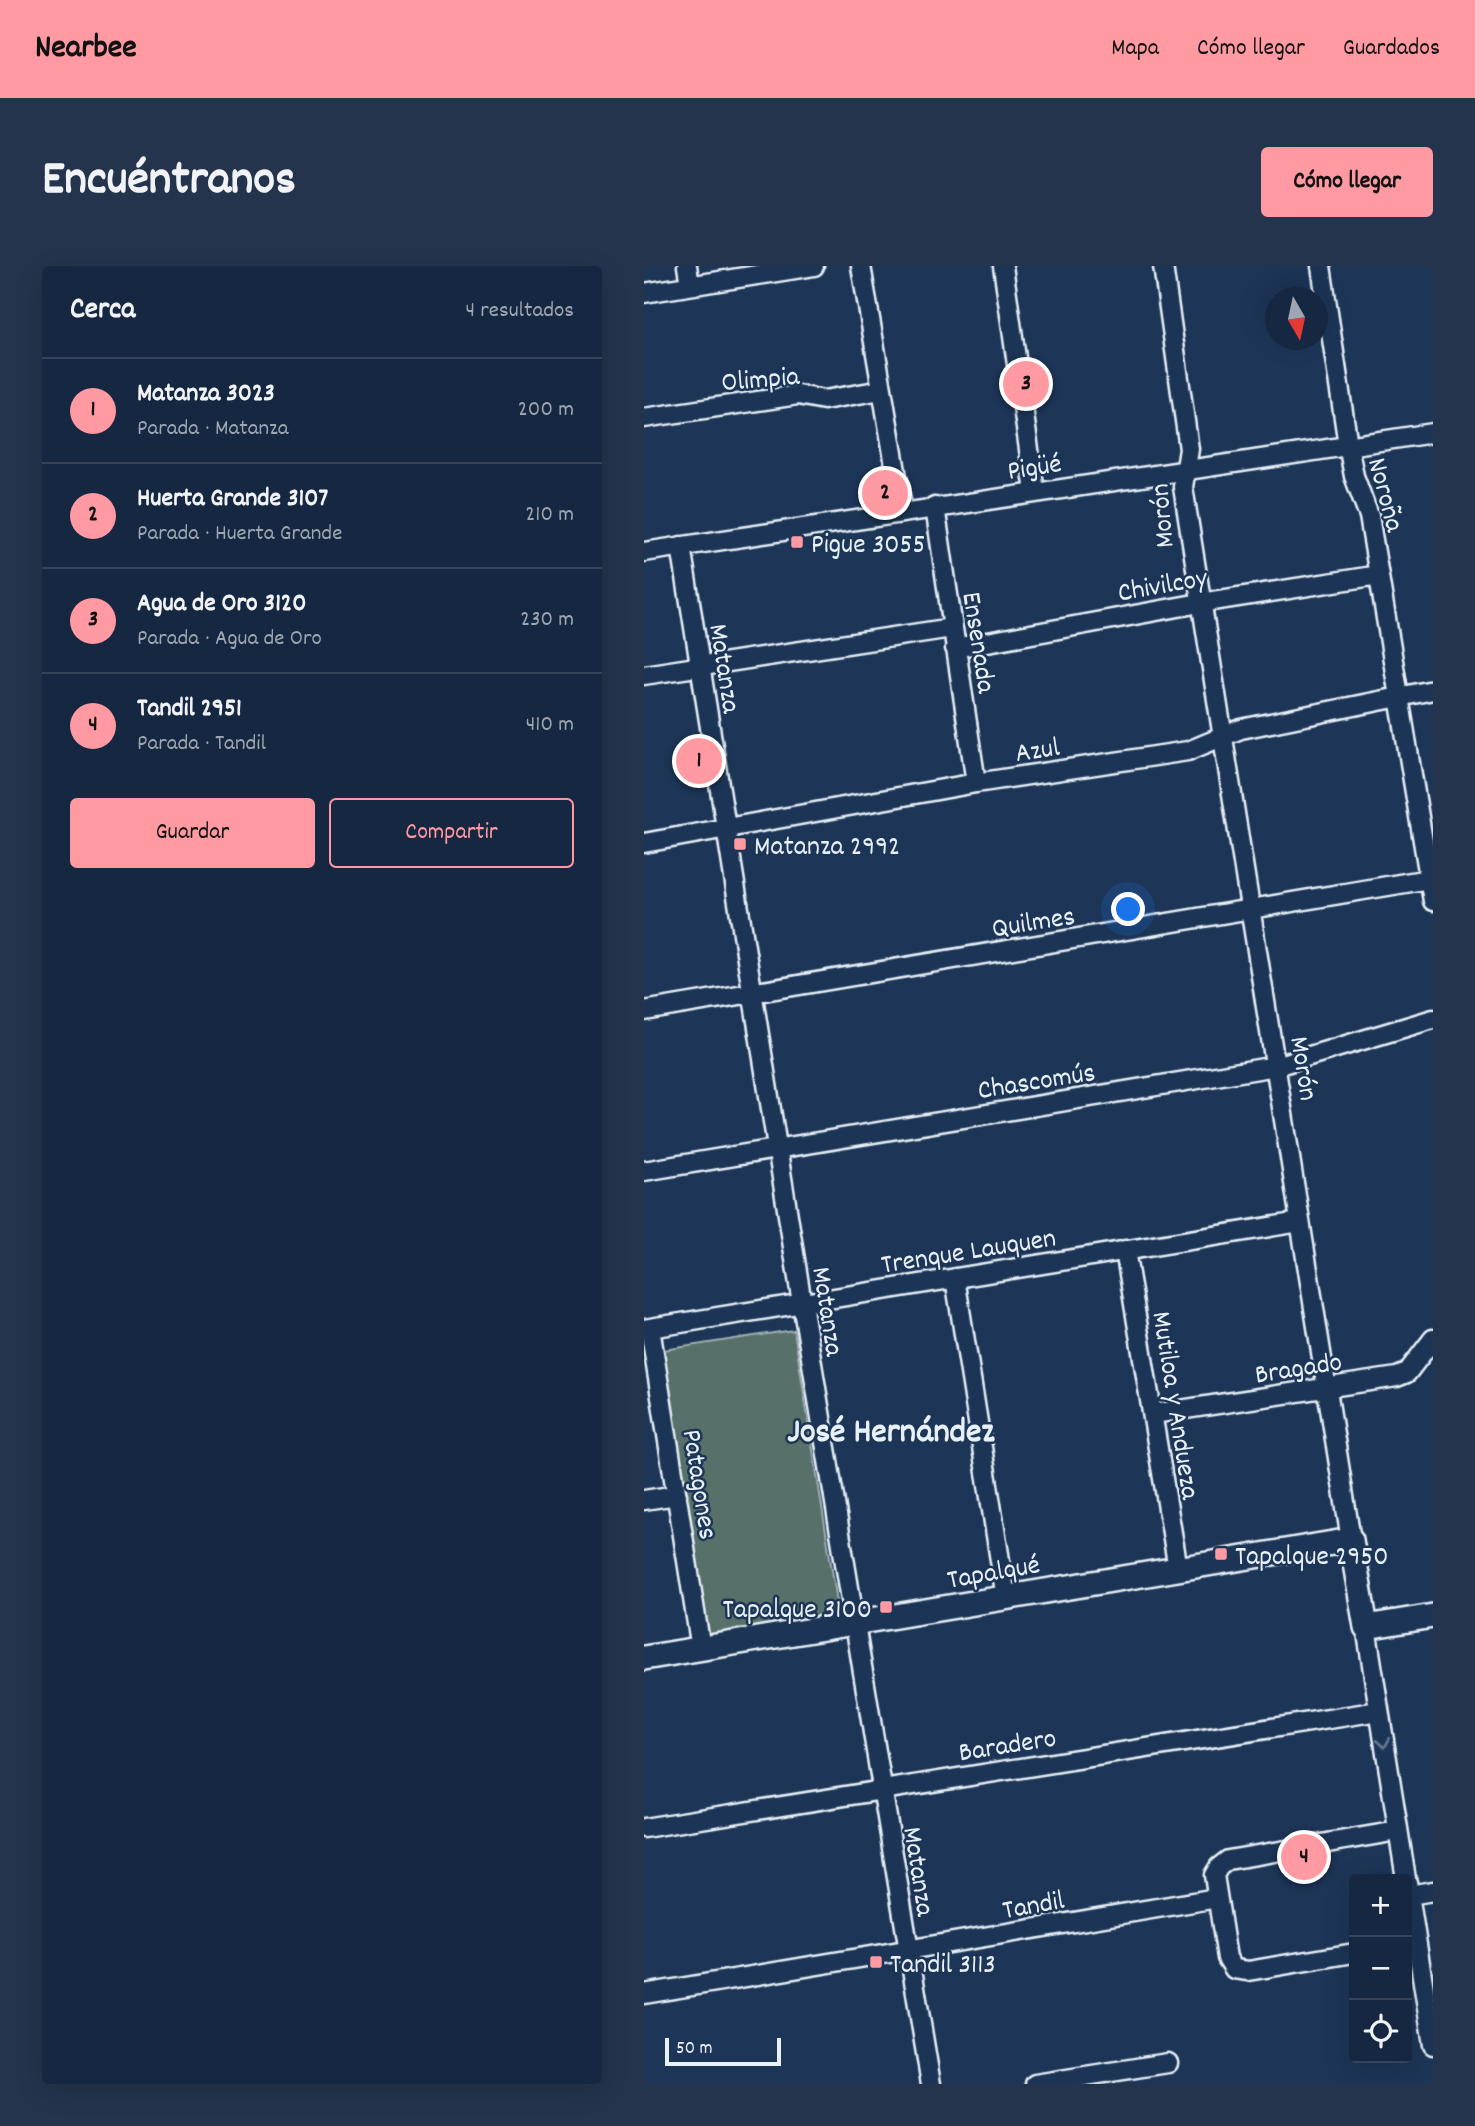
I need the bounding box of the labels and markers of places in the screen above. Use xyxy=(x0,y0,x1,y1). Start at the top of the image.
pin: 3 xyxy=(1003,358,1049,410)
pin: 2 xyxy=(862,467,908,519)
place label: Pigue 3055 xyxy=(811,527,926,567)
marker: Pigue 3055 xyxy=(789,534,805,550)
pin: 1 xyxy=(676,735,722,787)
place label: Matanza 2992 xyxy=(754,829,900,869)
marker: Matanza 2992 xyxy=(732,836,748,852)
place label: Tapalque 2950 xyxy=(1235,1539,1389,1579)
marker: Tapalque 2950 xyxy=(1213,1546,1229,1562)
place label: Tapalque 3100 xyxy=(723,1592,872,1632)
marker: Tapalque 3100 xyxy=(878,1599,894,1615)
pin: 4 xyxy=(1281,1831,1327,1883)
place label: Tandil 3113 xyxy=(890,1947,996,1987)
marker: Tandil 3113 xyxy=(868,1954,884,1970)

